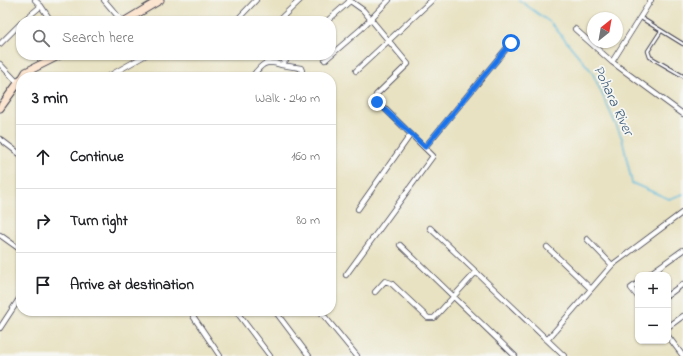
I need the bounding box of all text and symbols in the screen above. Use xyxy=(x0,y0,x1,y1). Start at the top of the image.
north arrow xyxy=(587,12,623,48)
search box xyxy=(16,16,336,60)
icon: search xyxy=(30,27,52,49)
text: Search here xyxy=(62,27,134,49)
route start xyxy=(502,34,520,52)
water label: Pohara River xyxy=(587,62,640,141)
text: 3 min xyxy=(32,86,68,111)
text: Walk · 240 m xyxy=(255,89,320,108)
route end xyxy=(368,93,386,111)
icon: ahead xyxy=(32,146,54,168)
text: Continue xyxy=(70,146,124,168)
text: 160 m xyxy=(291,147,320,166)
icon: right xyxy=(32,210,54,232)
text: Turn right xyxy=(70,210,128,232)
text: 80 m xyxy=(296,211,320,230)
map controls xyxy=(635,272,671,344)
button: + xyxy=(635,272,671,308)
icon: arrive xyxy=(32,274,54,296)
text: Arrive at destination xyxy=(70,274,194,296)
button: − xyxy=(635,308,671,344)

